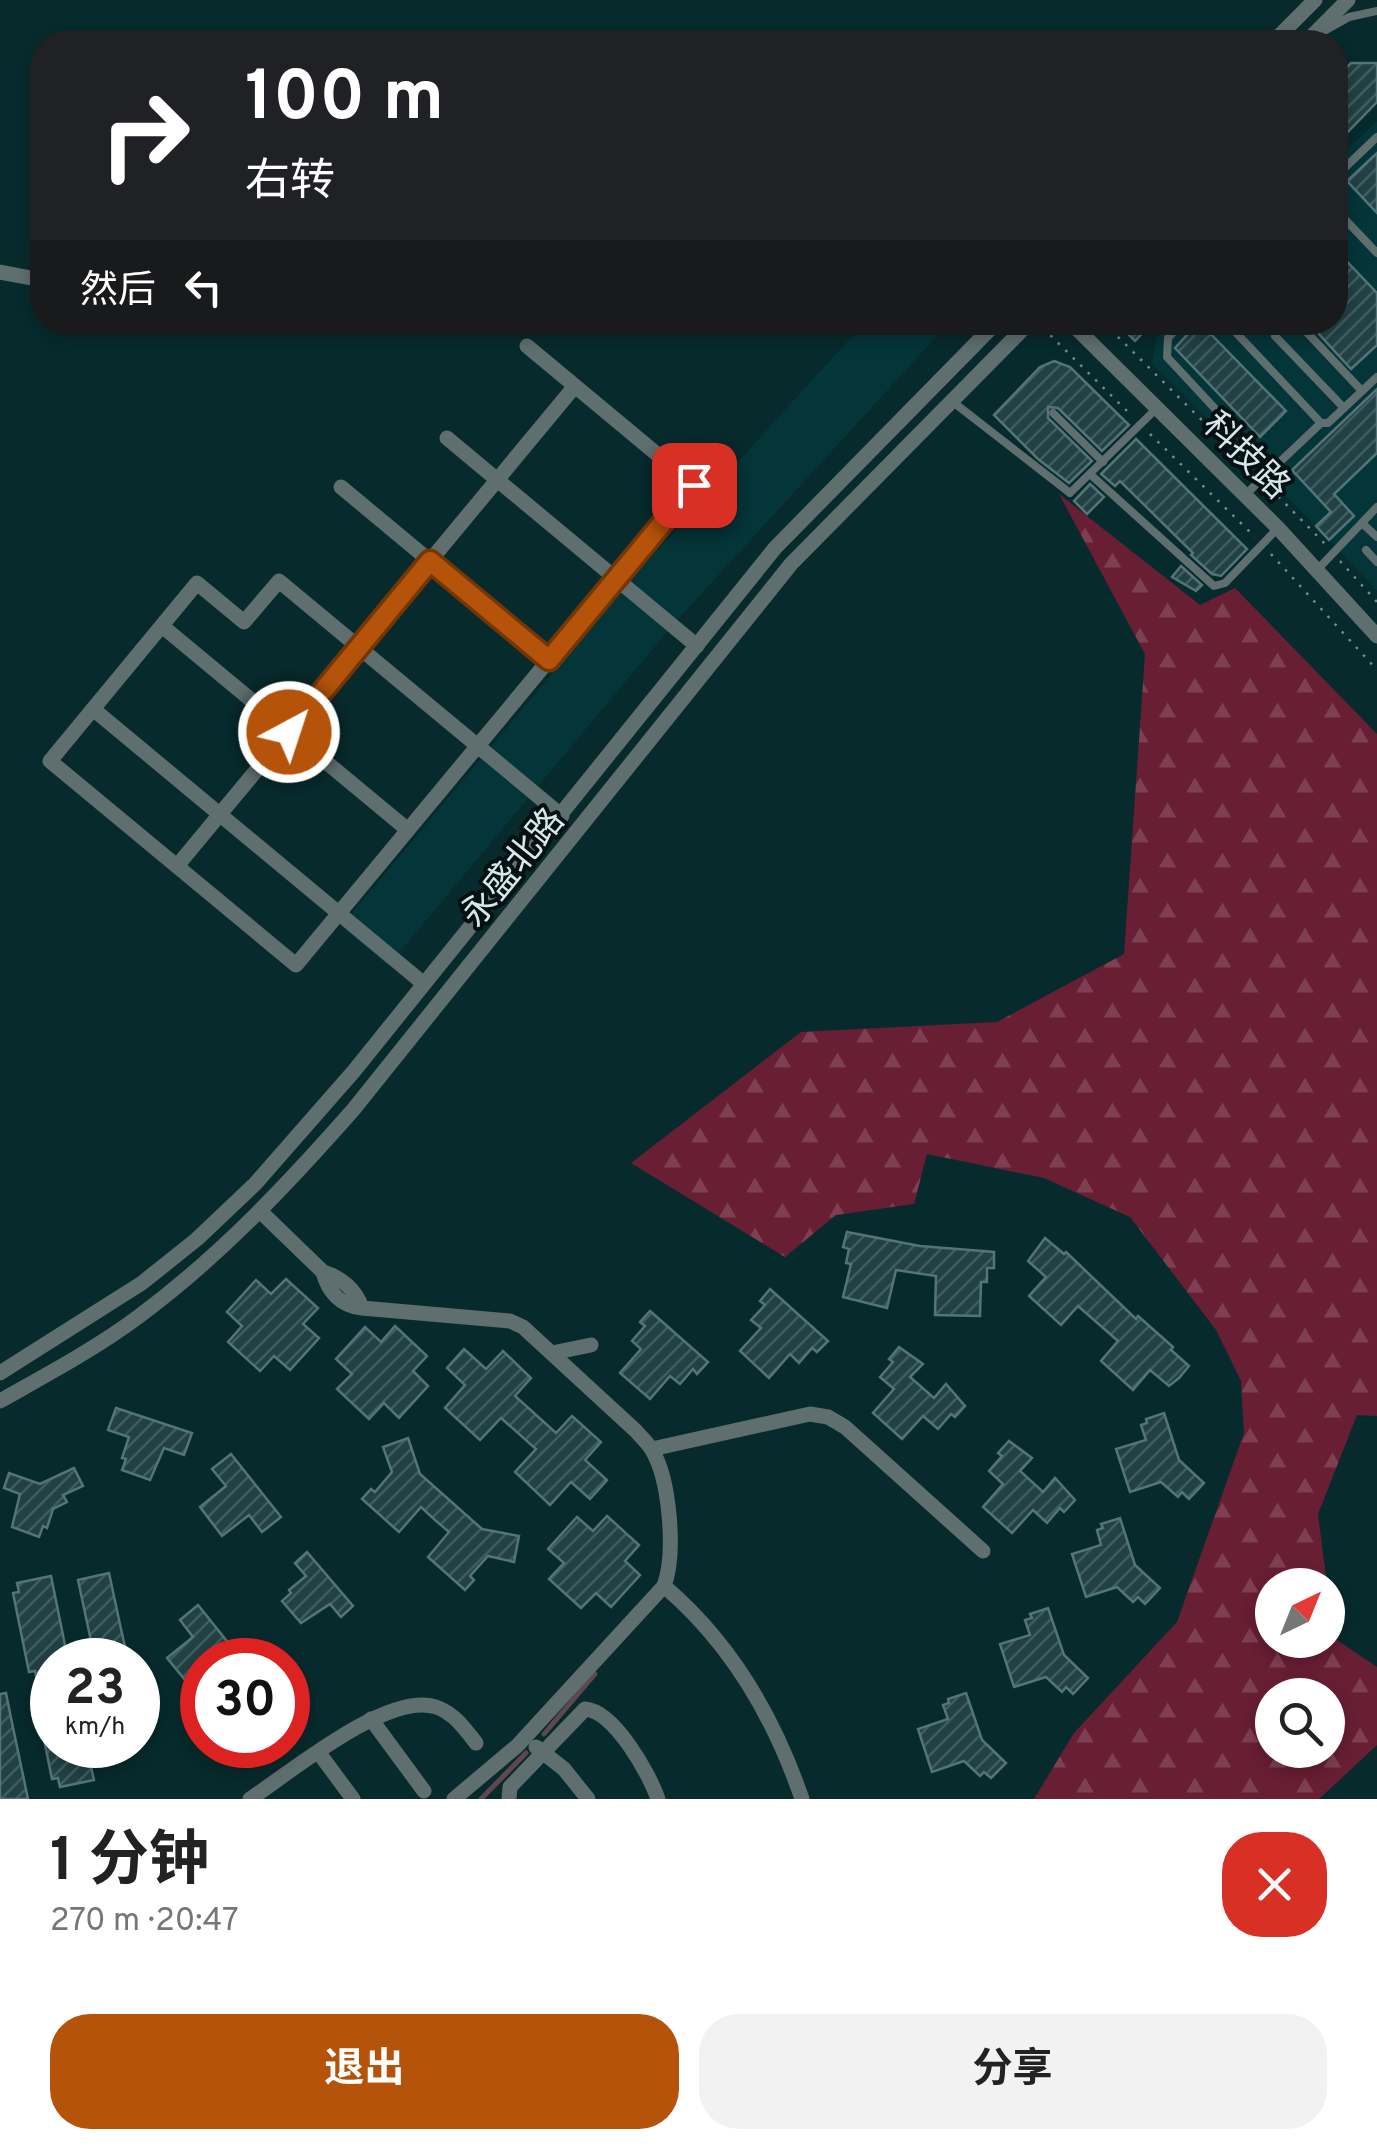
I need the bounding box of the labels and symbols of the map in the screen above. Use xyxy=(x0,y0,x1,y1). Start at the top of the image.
street label: 科技路 xyxy=(1192,404,1298,510)
pin xyxy=(652,443,737,528)
position arrow xyxy=(237,680,341,784)
street label: 永盛北路 xyxy=(453,801,575,937)
north arrow xyxy=(1255,1568,1345,1658)
speed limit sign: 30 xyxy=(180,1638,310,1768)

